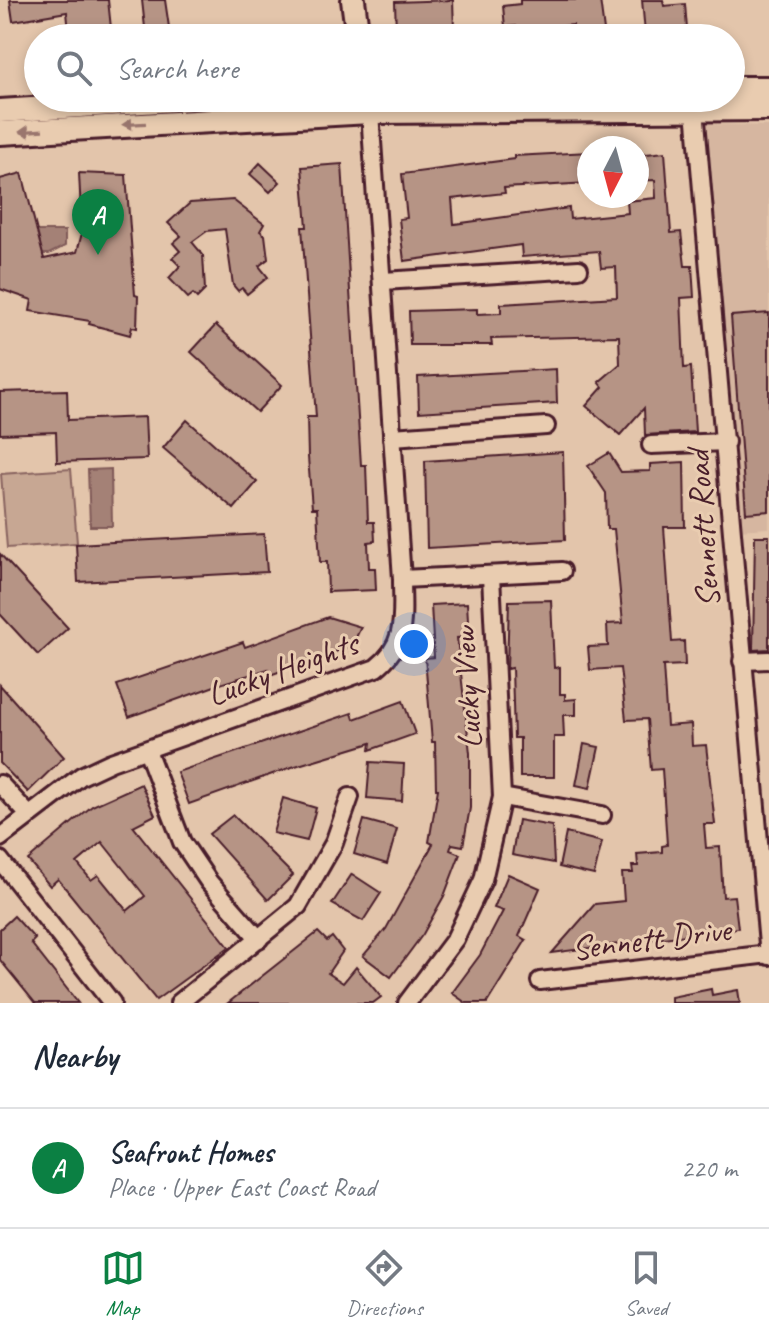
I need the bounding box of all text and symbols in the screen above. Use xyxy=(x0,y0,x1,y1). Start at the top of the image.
search box xyxy=(24,24,745,112)
icon: search xyxy=(52,46,96,90)
text: Search here xyxy=(116,49,238,87)
one-way arrow xyxy=(121,118,146,131)
one-way arrow xyxy=(18,125,43,138)
north arrow xyxy=(577,136,649,208)
pin: A xyxy=(72,189,124,255)
street label: Sennett Road xyxy=(675,443,729,609)
street label: Lucky Heights xyxy=(201,620,366,716)
your location xyxy=(394,624,434,664)
street label: Lucky View xyxy=(442,624,491,750)
street label: Sennett Drive xyxy=(569,907,736,970)
text: Nearby xyxy=(32,1034,118,1077)
text: Seafront Homes xyxy=(108,1133,273,1171)
text: A xyxy=(51,1152,65,1185)
text: 220 m xyxy=(681,1152,737,1185)
text: Place · Upper East Coast Road xyxy=(108,1171,375,1204)
tab: Map xyxy=(101,1246,145,1322)
tab: Directions xyxy=(346,1246,423,1322)
tab: Saved xyxy=(624,1246,668,1322)

